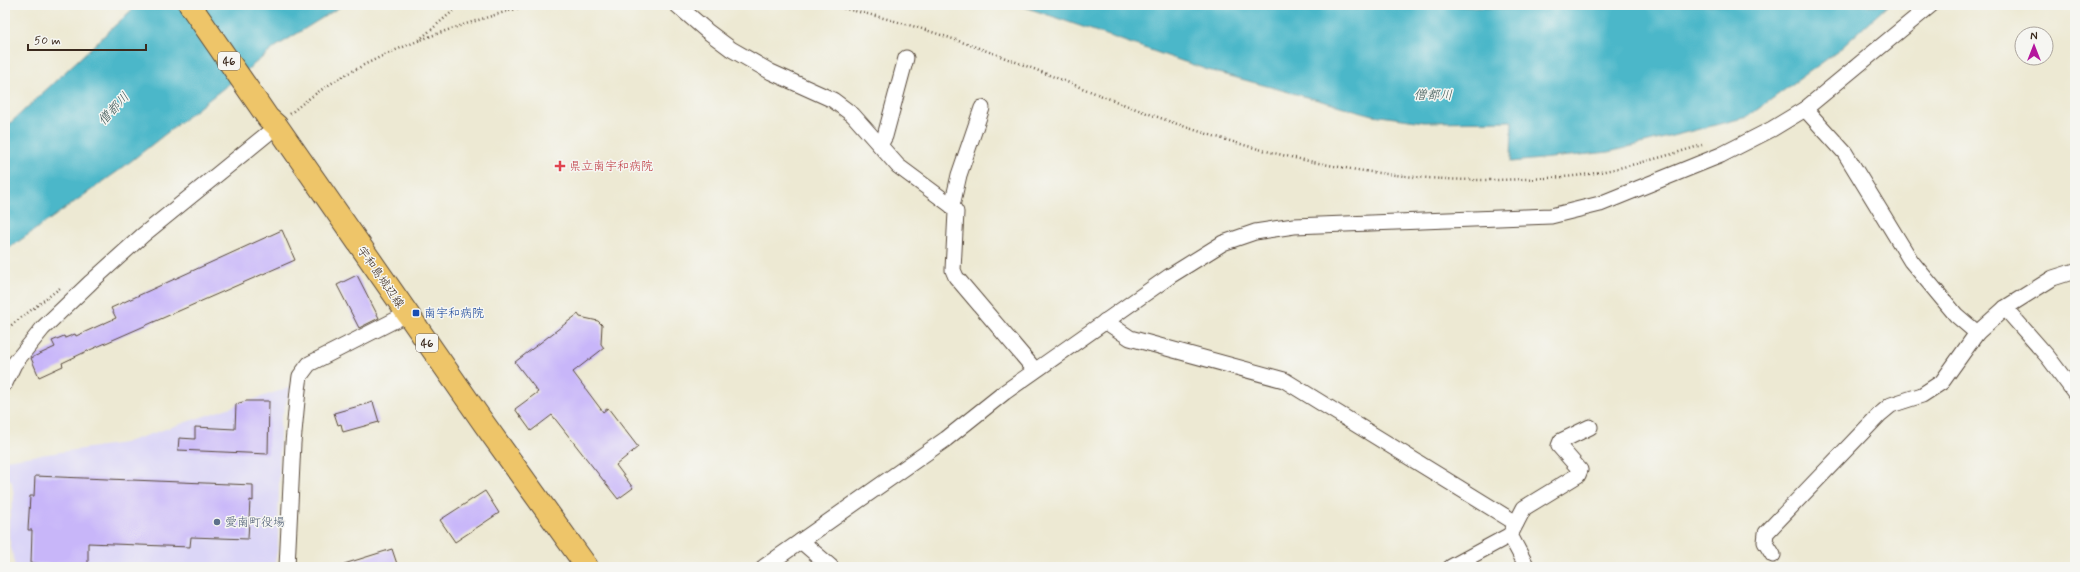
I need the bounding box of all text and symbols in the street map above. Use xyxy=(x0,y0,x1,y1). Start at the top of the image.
scale bar xyxy=(28,26,146,52)
north arrow xyxy=(2014,26,2054,66)
text: N xyxy=(2030,30,2038,44)
text: 50 m xyxy=(34,33,61,49)
road number: 46 xyxy=(218,52,240,70)
water label: 僧都川 xyxy=(1413,87,1453,104)
water label: 僧都川 xyxy=(95,89,134,129)
place label: 県立南宇和病院 xyxy=(569,159,653,175)
marker: 県立南宇和病院 xyxy=(554,160,566,172)
street label: 宇和島城辺線 xyxy=(353,243,407,312)
place label: 南宇和病院 xyxy=(424,306,484,322)
marker: 南宇和病院 xyxy=(411,308,421,318)
road number: 46 xyxy=(416,334,438,352)
place label: 愛南町役場 xyxy=(225,515,285,531)
marker: 愛南町役場 xyxy=(212,517,222,527)

